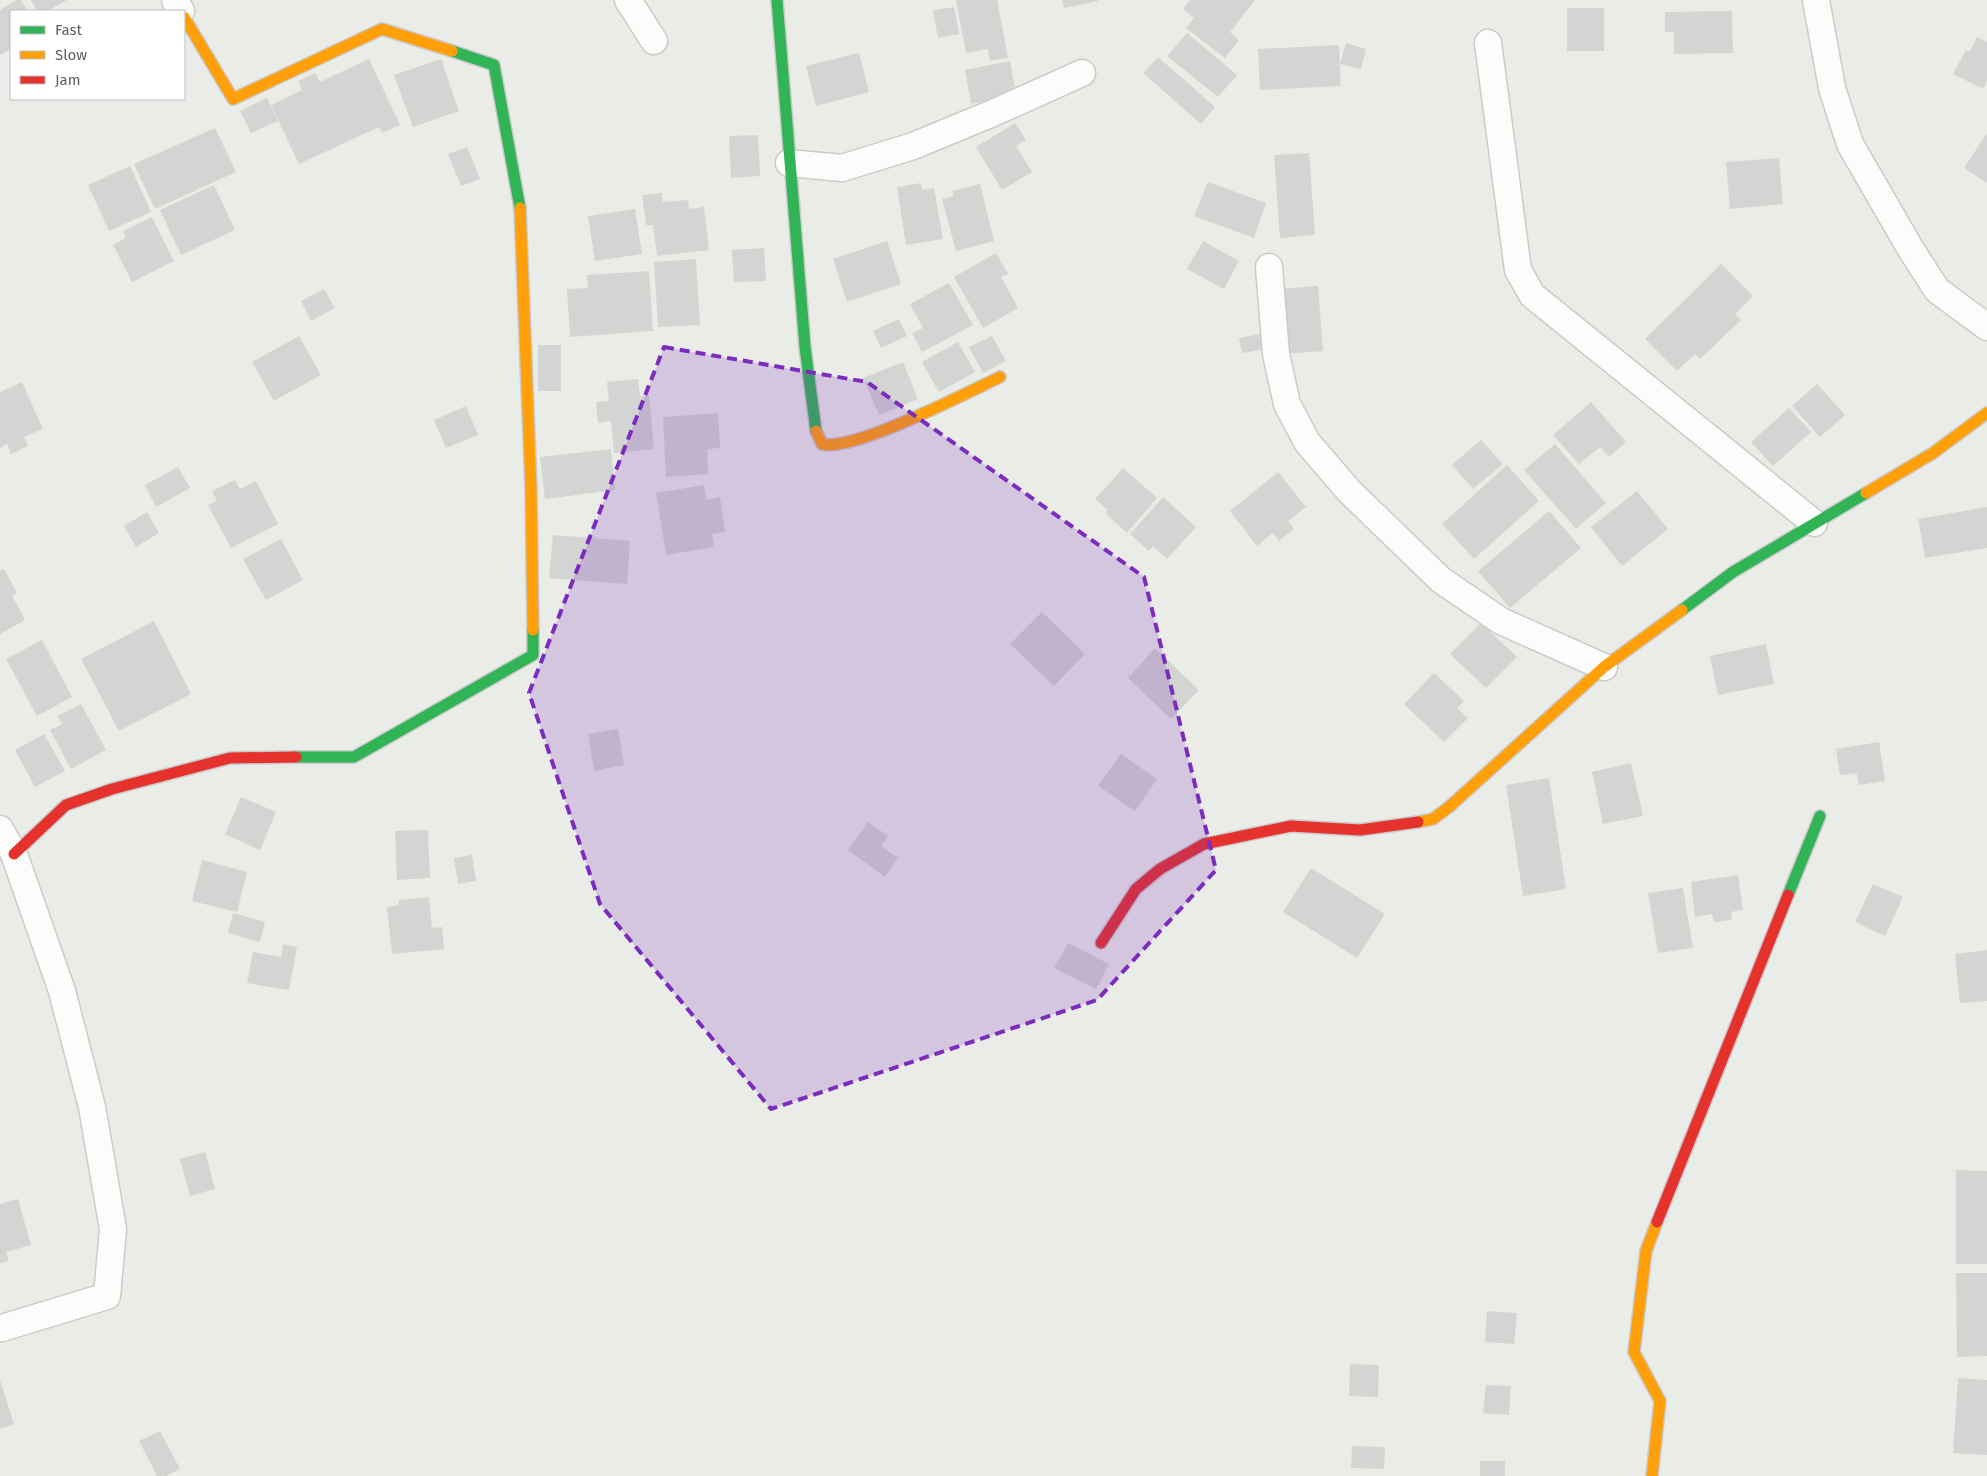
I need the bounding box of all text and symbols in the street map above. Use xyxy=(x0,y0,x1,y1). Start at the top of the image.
legend xyxy=(10,10,185,100)
text: Fast xyxy=(55,21,82,39)
text: Slow xyxy=(55,46,87,64)
text: Jam xyxy=(55,71,81,89)

